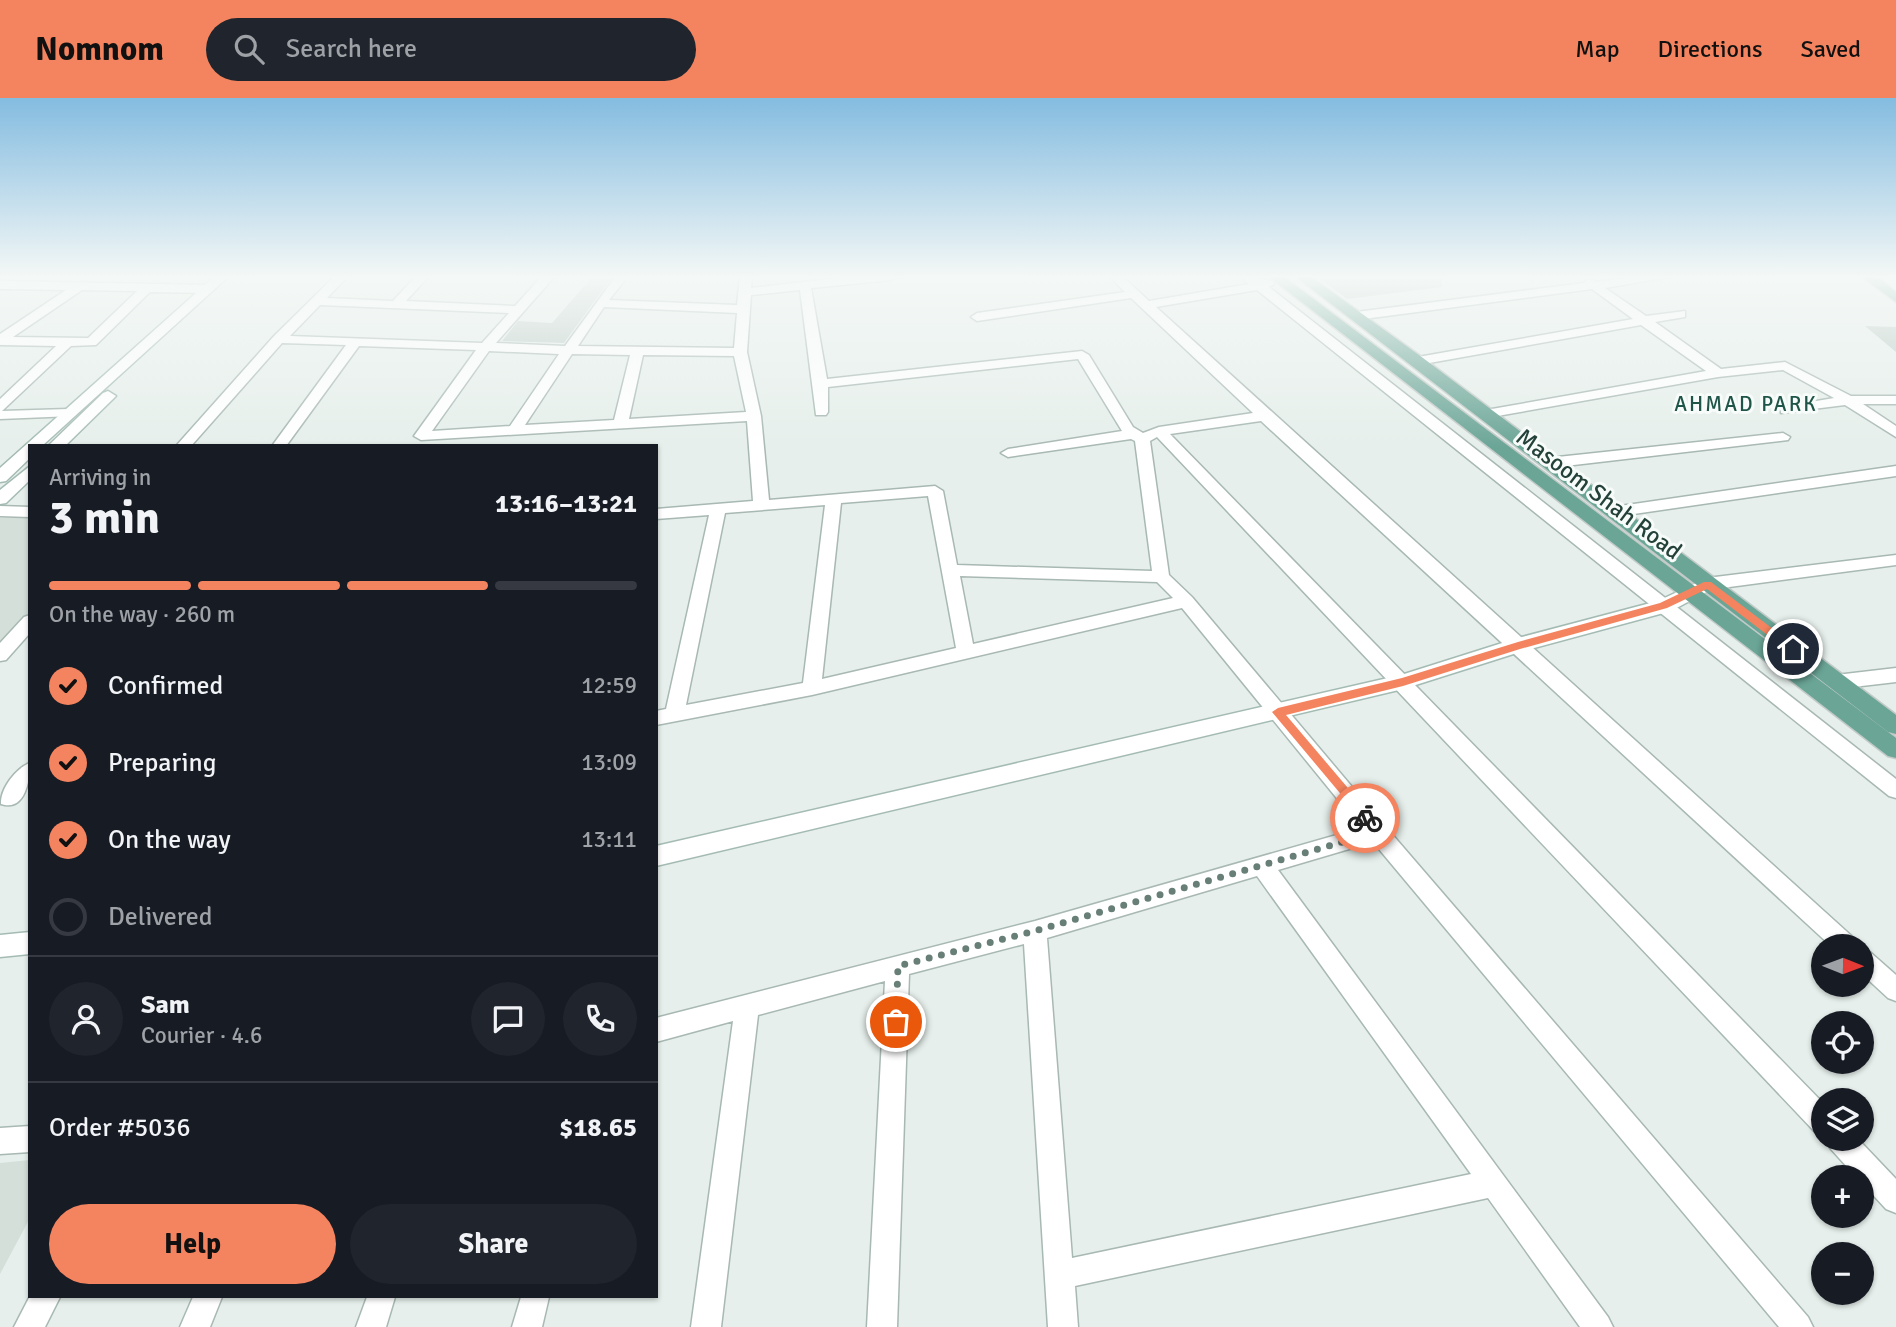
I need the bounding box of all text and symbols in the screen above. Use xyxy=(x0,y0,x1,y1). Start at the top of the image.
search box xyxy=(206,18,696,81)
text: Nomnom xyxy=(35,29,164,70)
icon: search xyxy=(230,30,268,68)
text: Search here xyxy=(286,33,417,65)
text: Map xyxy=(1575,34,1620,64)
text: Directions xyxy=(1658,34,1763,64)
text: Saved xyxy=(1801,34,1861,64)
district label: AHMAD PARK xyxy=(1674,391,1818,417)
street label: Masoom Shah Road xyxy=(1510,422,1688,566)
text: Arriving in xyxy=(49,463,151,492)
text: 13:16–13:21 xyxy=(495,488,637,520)
text: 3 min xyxy=(49,490,160,546)
text: On the way · 260 m xyxy=(49,600,235,629)
pin xyxy=(1763,619,1823,679)
icon: home xyxy=(1774,630,1812,668)
icon: check xyxy=(49,667,87,705)
text: Confirmed xyxy=(108,670,223,702)
text: 12:59 xyxy=(581,671,637,700)
icon: check xyxy=(49,744,87,782)
text: Preparing xyxy=(108,747,216,779)
text: 13:09 xyxy=(581,748,637,777)
courier xyxy=(1330,783,1400,853)
icon: bike xyxy=(1346,799,1384,837)
icon: check xyxy=(49,821,87,859)
text: On the way xyxy=(108,824,231,856)
text: 13:11 xyxy=(581,825,637,854)
text: Delivered xyxy=(108,901,213,933)
north arrow xyxy=(1811,934,1874,998)
map controls xyxy=(1811,934,1874,1305)
button: person xyxy=(49,982,123,1056)
button: chat xyxy=(471,982,545,1056)
button: phone xyxy=(563,982,637,1056)
text: Sam xyxy=(141,989,190,1021)
pin xyxy=(866,992,926,1052)
icon: bag xyxy=(877,1003,915,1041)
button: locate xyxy=(1811,1011,1874,1074)
text: Courier · 4.6 xyxy=(141,1021,262,1050)
button: layers xyxy=(1811,1088,1874,1151)
text: Order #5036 xyxy=(49,1112,190,1144)
text: $18.65 xyxy=(559,1112,637,1144)
button: + xyxy=(1811,1165,1874,1228)
button: Help xyxy=(49,1204,336,1284)
button: Share xyxy=(350,1204,637,1284)
button: − xyxy=(1811,1242,1874,1305)

